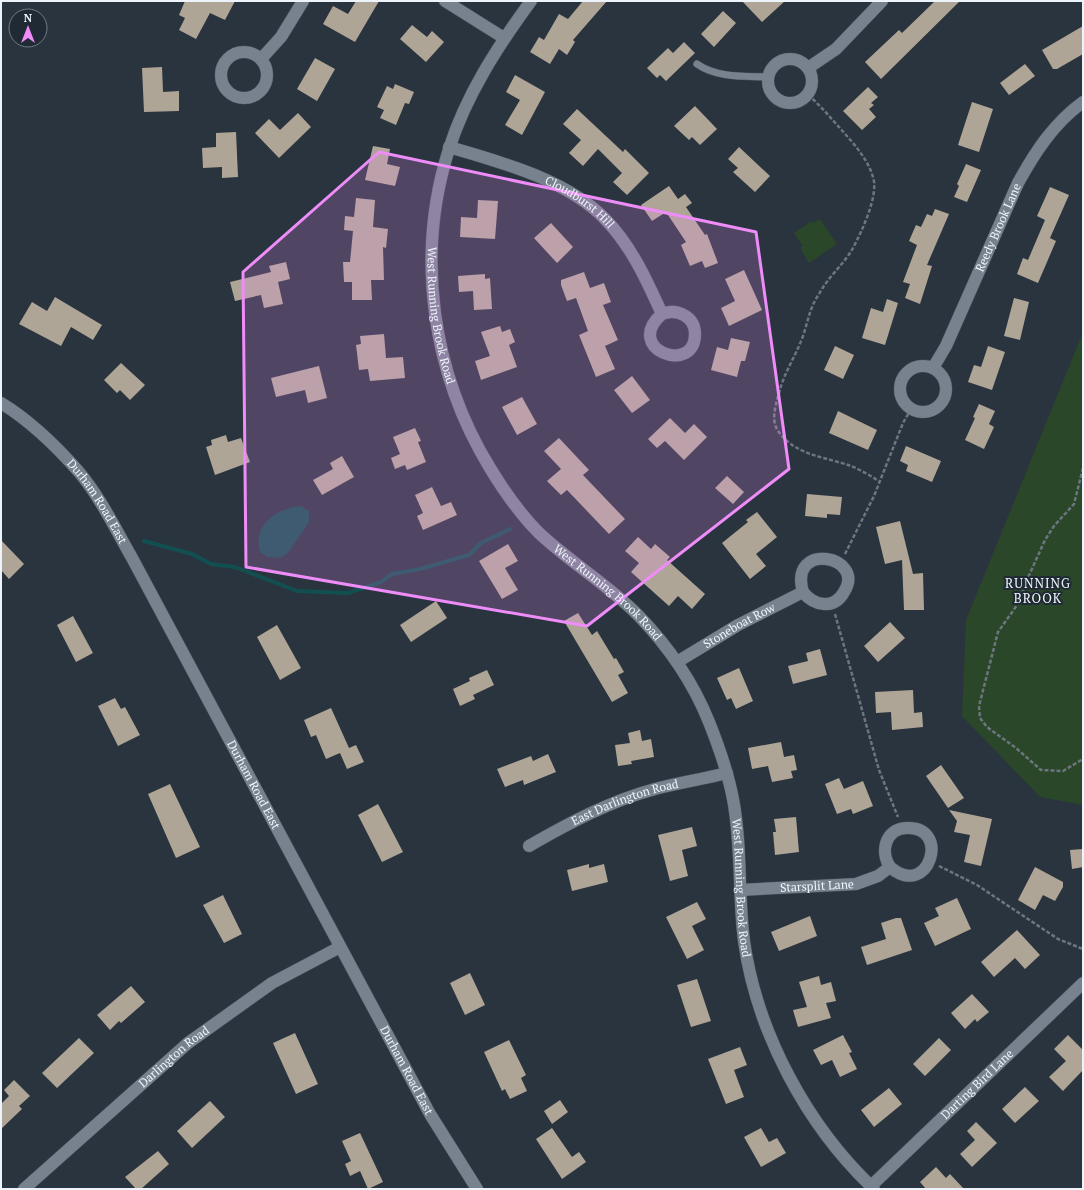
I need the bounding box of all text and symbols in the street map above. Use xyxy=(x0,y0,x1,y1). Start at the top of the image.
north arrow xyxy=(8,8,48,48)
text: N xyxy=(24,11,33,25)
street label: Cloudburst Hill xyxy=(543,172,618,231)
street label: Reedy Brook Lane xyxy=(972,181,1024,274)
street label: West Running Brook Road xyxy=(425,247,459,386)
street label: Durham Road East xyxy=(64,456,131,547)
street label: West Running Brook Road xyxy=(551,541,666,644)
district label: RUNNING BROOK xyxy=(1005,574,1071,607)
street label: Stoneboat Row xyxy=(700,599,778,651)
street label: Durham Road East xyxy=(224,737,284,832)
street label: East Darlington Road xyxy=(569,776,680,828)
street label: West Running Brook Road xyxy=(729,818,755,959)
street label: Starsplit Lane xyxy=(780,876,854,895)
street label: Darlington Road xyxy=(135,1022,212,1090)
street label: Durham Road East xyxy=(377,1023,437,1118)
street label: Darting Bird Lane xyxy=(937,1046,1016,1122)

